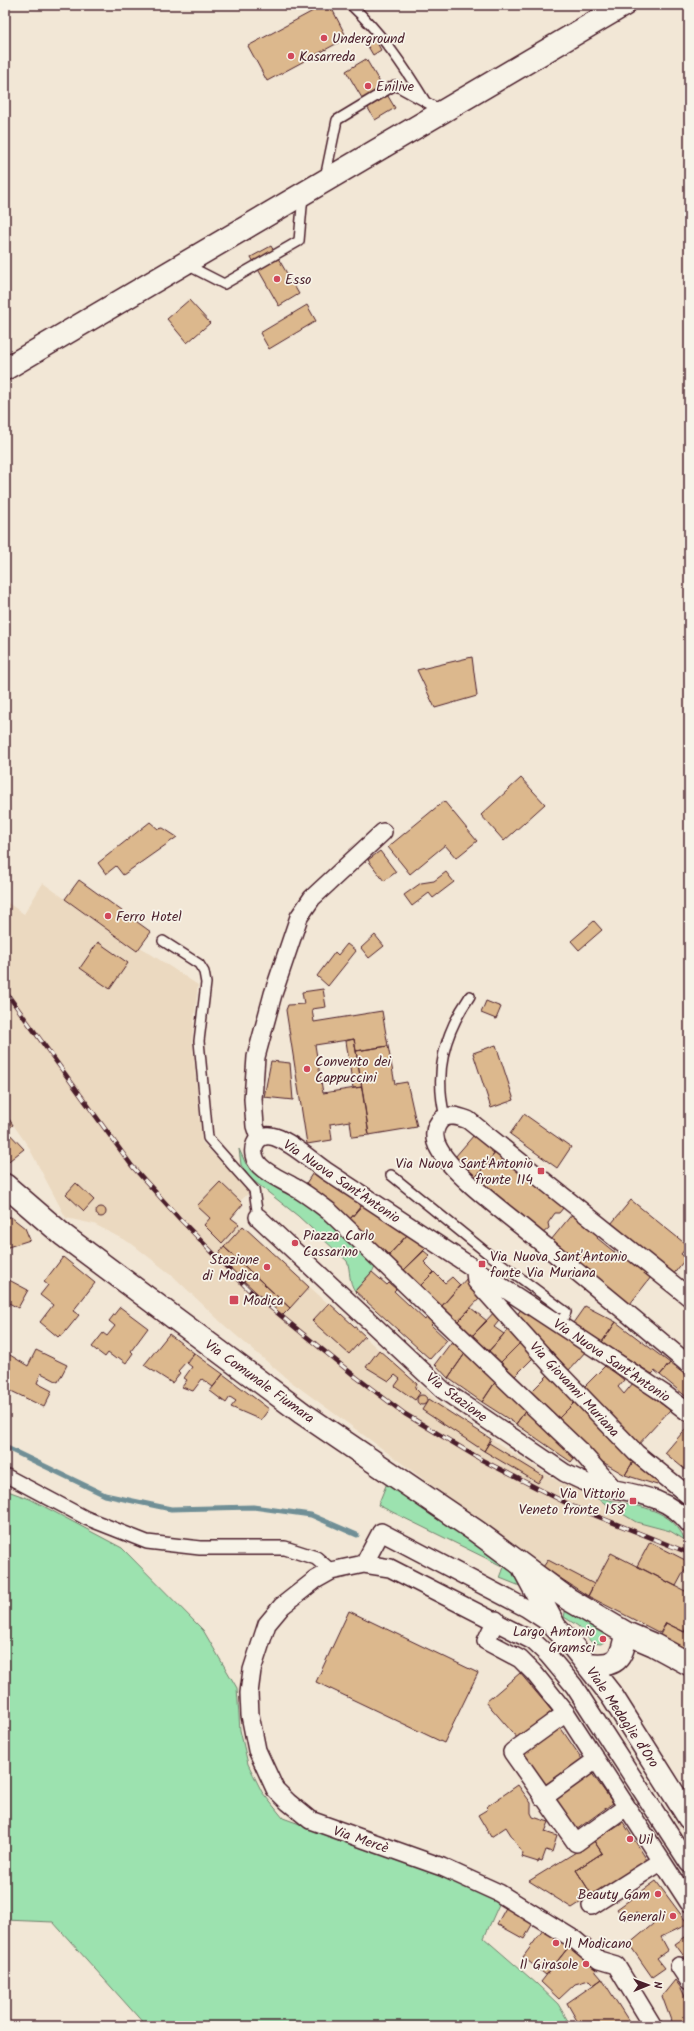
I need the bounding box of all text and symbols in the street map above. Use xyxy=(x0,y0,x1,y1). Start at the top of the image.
place label: Underground xyxy=(332,28,406,50)
marker: Underground xyxy=(319,33,329,43)
place label: Kasarreda xyxy=(299,46,356,68)
marker: Kasarreda xyxy=(286,51,296,61)
place label: Enilive xyxy=(376,76,415,98)
marker: Enilive xyxy=(363,81,373,91)
place label: Esso xyxy=(285,269,311,291)
marker: Esso xyxy=(272,274,282,284)
place label: Ferro Hotel xyxy=(116,906,182,928)
marker: Ferro Hotel xyxy=(103,911,113,921)
place label: Convento dei Cappuccini xyxy=(315,1051,392,1089)
marker: Convento dei Cappuccini xyxy=(302,1064,312,1074)
street label: Via Nuova Sant'Antonio xyxy=(278,1134,405,1229)
place label: Via Nuova Sant'Antonio fronte 114 xyxy=(396,1153,533,1191)
marker: Via Nuova Sant'Antonio fronte 114 xyxy=(536,1166,546,1176)
place label: Piazza Carlo Cassarino xyxy=(303,1225,374,1263)
marker: Piazza Carlo Cassarino xyxy=(290,1238,300,1248)
place label: Via Nuova Sant'Antonio fonte Via Muriana xyxy=(490,1246,627,1284)
place label: Stazione di Modica xyxy=(203,1249,260,1287)
marker: Via Nuova Sant'Antonio fonte Via Muriana xyxy=(477,1259,487,1269)
marker: Stazione di Modica xyxy=(262,1262,272,1272)
place label: Modica xyxy=(243,1290,284,1312)
marker: Modica xyxy=(228,1294,240,1306)
street label: Via Nuova Sant'Antonio xyxy=(548,1313,675,1408)
street label: Via Comunale Fiumara xyxy=(200,1334,319,1429)
street label: Via Giovanni Muriana xyxy=(524,1337,625,1442)
street label: Via Stazione xyxy=(421,1367,492,1429)
place label: Via Vittorio Veneto fronte 158 xyxy=(519,1483,626,1521)
marker: Via Vittorio Veneto fronte 158 xyxy=(628,1496,638,1506)
place label: Largo Antonio Gramsci xyxy=(513,1621,596,1659)
marker: Largo Antonio Gramsci xyxy=(598,1634,608,1644)
street label: Viale Medaglie d'Oro xyxy=(580,1663,664,1772)
street label: Via Mercè xyxy=(330,1820,391,1860)
place label: Uil xyxy=(638,1829,654,1851)
marker: Uil xyxy=(625,1834,635,1844)
place label: Beauty Gam xyxy=(578,1884,650,1906)
marker: Beauty Gam xyxy=(653,1889,663,1899)
place label: Generali xyxy=(618,1906,666,1928)
marker: Generali xyxy=(668,1911,678,1921)
place label: Il Modicano xyxy=(564,1933,632,1955)
marker: Il Modicano xyxy=(551,1938,561,1948)
place label: Il Girasole xyxy=(519,1954,579,1976)
marker: Il Girasole xyxy=(581,1959,591,1969)
north arrow xyxy=(628,1965,668,2005)
text: N xyxy=(648,1981,666,1989)

